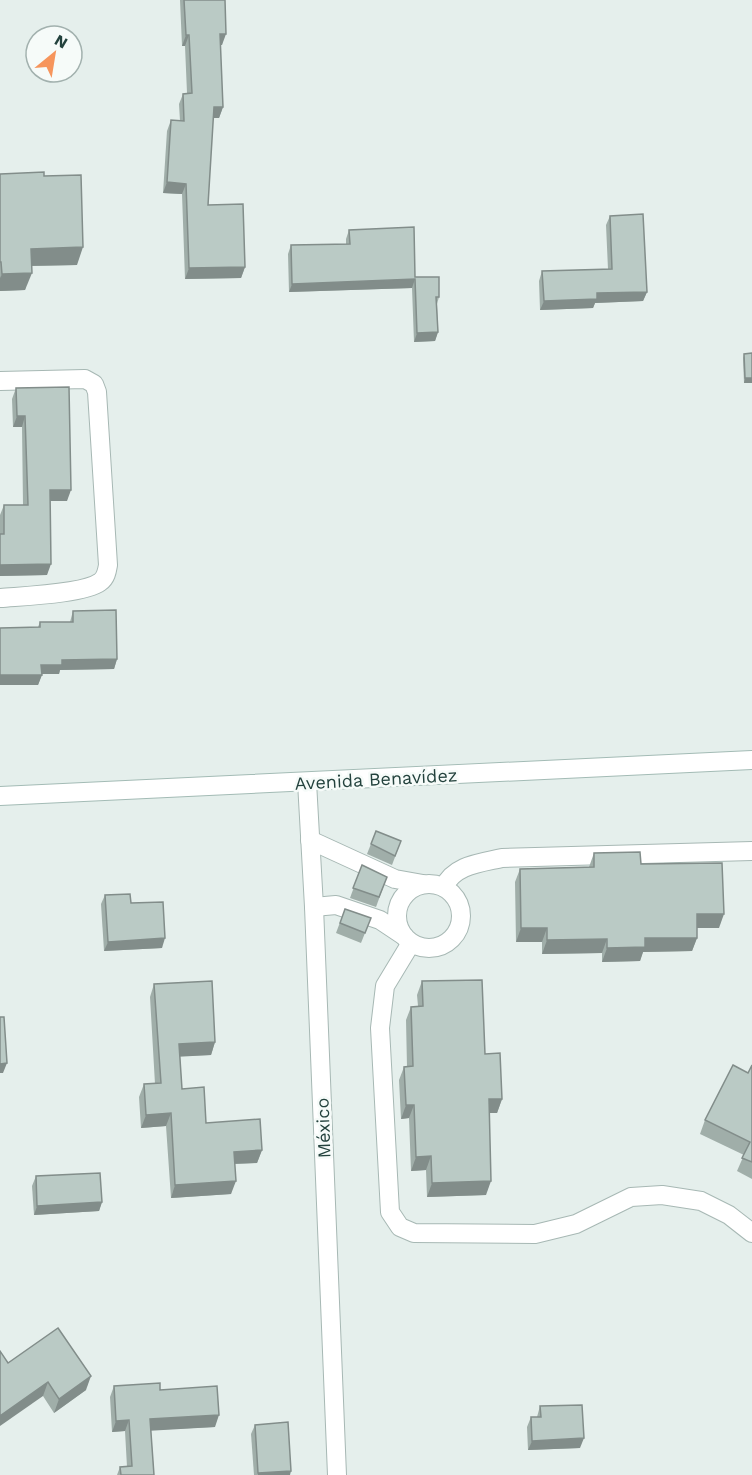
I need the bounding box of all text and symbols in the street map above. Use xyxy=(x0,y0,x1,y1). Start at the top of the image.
north arrow xyxy=(24,24,84,84)
text: N xyxy=(51,30,71,53)
street label: Avenida Benavídez xyxy=(294,764,458,794)
street label: México xyxy=(311,1097,335,1159)

